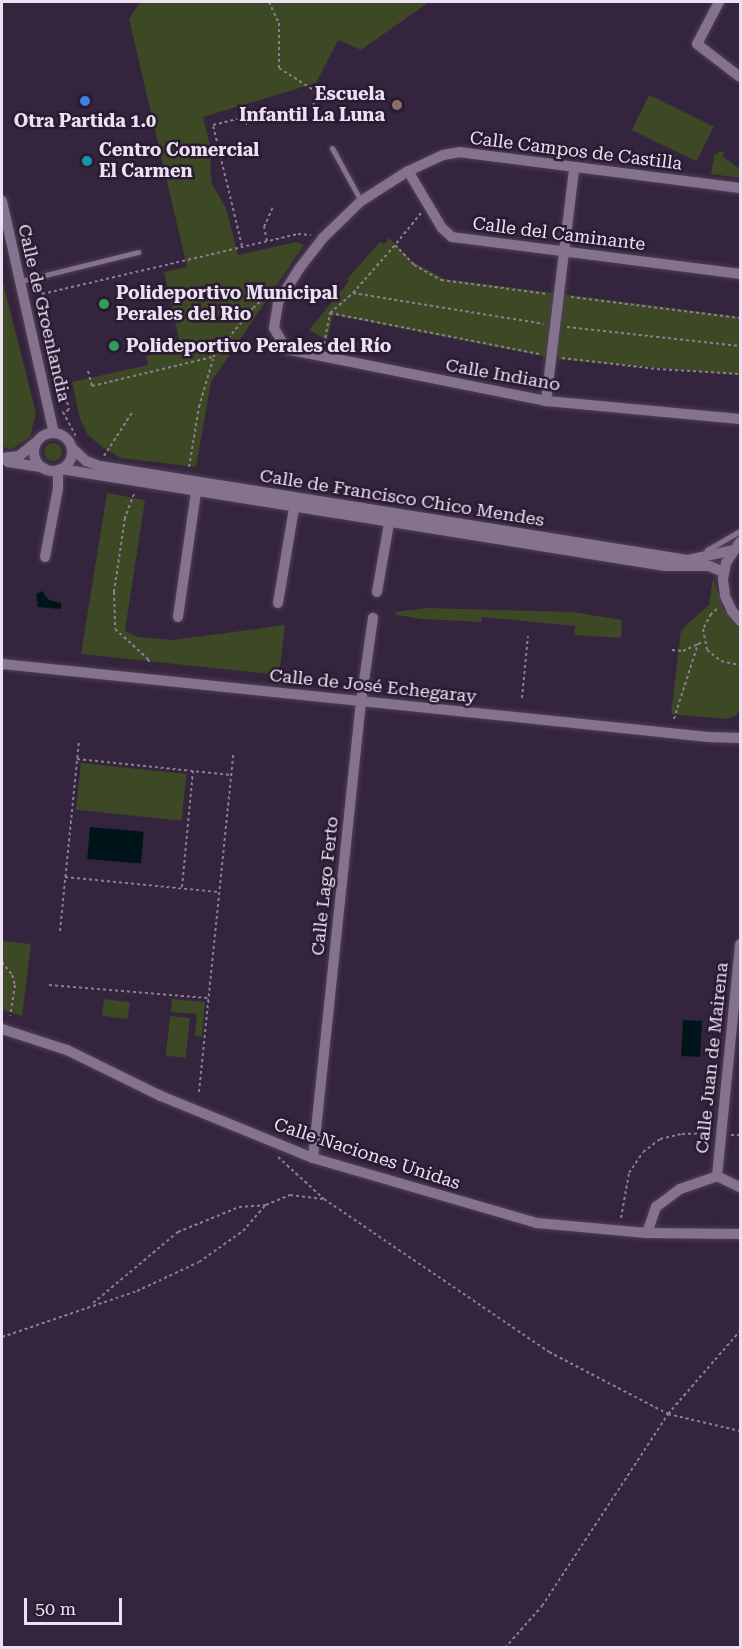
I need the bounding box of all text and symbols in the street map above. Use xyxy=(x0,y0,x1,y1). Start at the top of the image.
place label: Escuela Infantil La Luna xyxy=(239,84,385,127)
marker: Otra Partida 1.0 xyxy=(78,94,92,108)
marker: Escuela Infantil La Luna xyxy=(390,98,404,112)
place label: Otra Partida 1.0 xyxy=(14,110,156,132)
street label: Calle Campos de Castilla xyxy=(469,127,683,175)
place label: Centro Comercial El Carmen xyxy=(99,140,259,182)
marker: Centro Comercial El Carmen xyxy=(80,154,94,168)
street label: Calle del Caminante xyxy=(471,213,647,255)
street label: Calle de Groenlandia xyxy=(13,222,75,404)
place label: Polideportivo Municipal Perales del Rio xyxy=(116,283,338,326)
marker: Polideportivo Municipal Perales del Rio xyxy=(97,297,111,311)
place label: Polideportivo Perales del Río xyxy=(126,335,391,357)
marker: Polideportivo Perales del Río xyxy=(107,339,121,353)
street label: Calle Indiano xyxy=(444,354,562,396)
street label: Calle de Francisco Chico Mendes xyxy=(258,465,546,531)
street label: Calle de José Echegaray xyxy=(268,664,478,708)
street label: Calle Lago Ferto xyxy=(307,815,343,957)
street label: Calle Juan de Mairena xyxy=(691,961,733,1155)
street label: Calle Naciones Unidas xyxy=(271,1114,463,1194)
scale bar xyxy=(27,1586,124,1624)
text: 50 m xyxy=(35,1598,76,1619)

